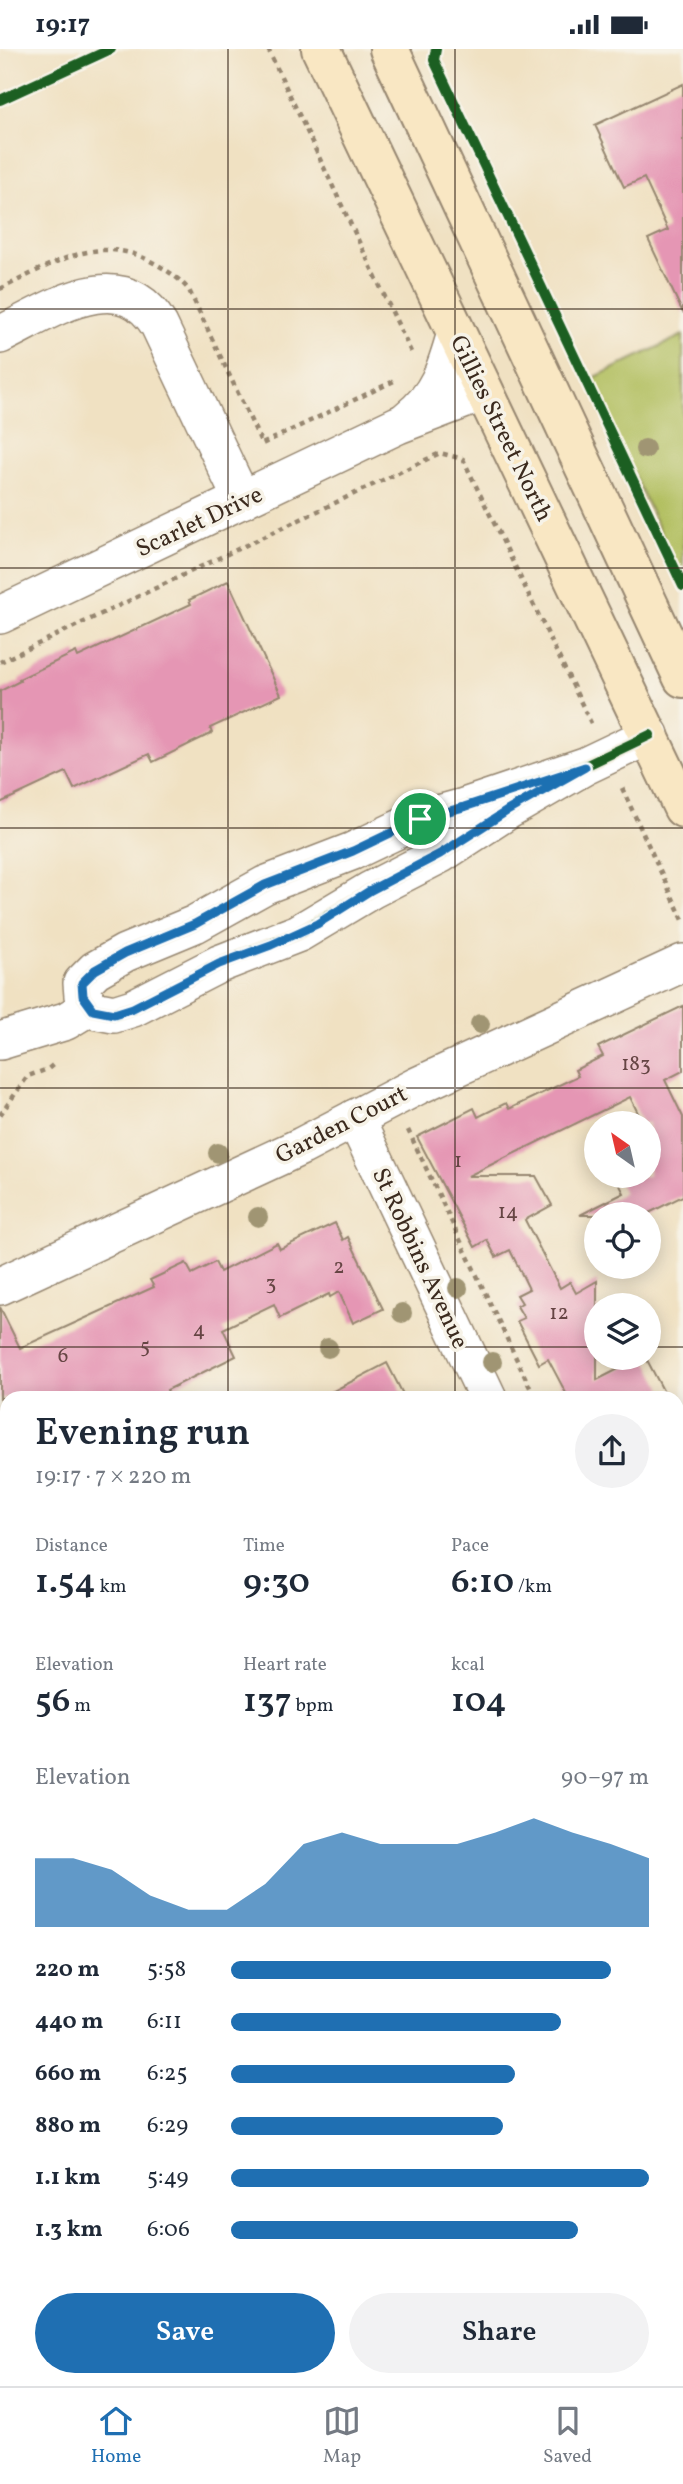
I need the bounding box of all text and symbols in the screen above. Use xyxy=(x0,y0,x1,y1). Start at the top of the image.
text: 19:17 xyxy=(35,7,90,43)
street label: Gillies Street North xyxy=(440,330,560,528)
street label: Scarlet Drive xyxy=(131,479,269,567)
pin xyxy=(390,789,450,849)
icon: arrive xyxy=(401,800,439,838)
house number: 183 xyxy=(621,1050,651,1079)
street label: Garden Court xyxy=(270,1078,414,1174)
north arrow xyxy=(584,1111,662,1188)
map controls xyxy=(584,1111,661,1370)
house number: 1 xyxy=(454,1147,462,1176)
street label: St Robbins Avenue xyxy=(362,1163,476,1355)
house number: 14 xyxy=(498,1198,518,1227)
button: locate xyxy=(584,1202,661,1279)
house number: 2 xyxy=(333,1253,345,1282)
house number: 3 xyxy=(266,1269,276,1298)
button: layers xyxy=(584,1293,661,1370)
house number: 12 xyxy=(549,1299,569,1328)
house number: 4 xyxy=(193,1316,205,1345)
house number: 5 xyxy=(140,1332,150,1361)
house number: 6 xyxy=(58,1342,68,1371)
text: Evening run xyxy=(35,1408,250,1461)
button: share xyxy=(575,1414,649,1488)
text: 19:17 · 7 × 220 m xyxy=(35,1461,191,1493)
text: Distance xyxy=(35,1533,108,1559)
text: Time xyxy=(243,1533,285,1559)
text: Pace xyxy=(451,1533,489,1559)
text: 1.54 xyxy=(35,1559,96,1607)
text: 9:30 xyxy=(243,1559,310,1607)
text: 6:10 xyxy=(451,1559,514,1607)
text: km xyxy=(96,1574,127,1600)
text: /km xyxy=(514,1574,552,1600)
text: Elevation xyxy=(35,1652,114,1678)
text: Heart rate xyxy=(243,1652,327,1678)
text: kcal xyxy=(451,1652,485,1678)
text: 56 xyxy=(35,1678,70,1726)
text: 137 xyxy=(243,1678,292,1726)
text: 104 xyxy=(451,1678,507,1726)
text: m xyxy=(70,1693,91,1719)
text: bpm xyxy=(292,1693,334,1719)
text: Elevation xyxy=(35,1762,131,1794)
text: 90–97 m xyxy=(561,1762,649,1794)
text: 220 m xyxy=(35,1954,100,1986)
text: 5:58 xyxy=(147,1954,186,1986)
text: 440 m xyxy=(35,2006,103,2038)
text: 6:11 xyxy=(147,2006,182,2038)
text: 660 m xyxy=(35,2058,101,2090)
text: 6:25 xyxy=(147,2058,187,2090)
text: 880 m xyxy=(35,2110,101,2142)
text: 6:29 xyxy=(147,2110,188,2142)
text: 1.1 km xyxy=(35,2162,101,2194)
text: 5:49 xyxy=(147,2162,188,2194)
text: 1.3 km xyxy=(35,2214,103,2246)
text: 6:06 xyxy=(147,2214,190,2246)
button: Save xyxy=(35,2293,335,2373)
button: Share xyxy=(349,2293,649,2373)
tab: Home xyxy=(91,2402,141,2470)
tab: Map xyxy=(323,2402,361,2470)
tab: Saved xyxy=(543,2402,592,2470)

